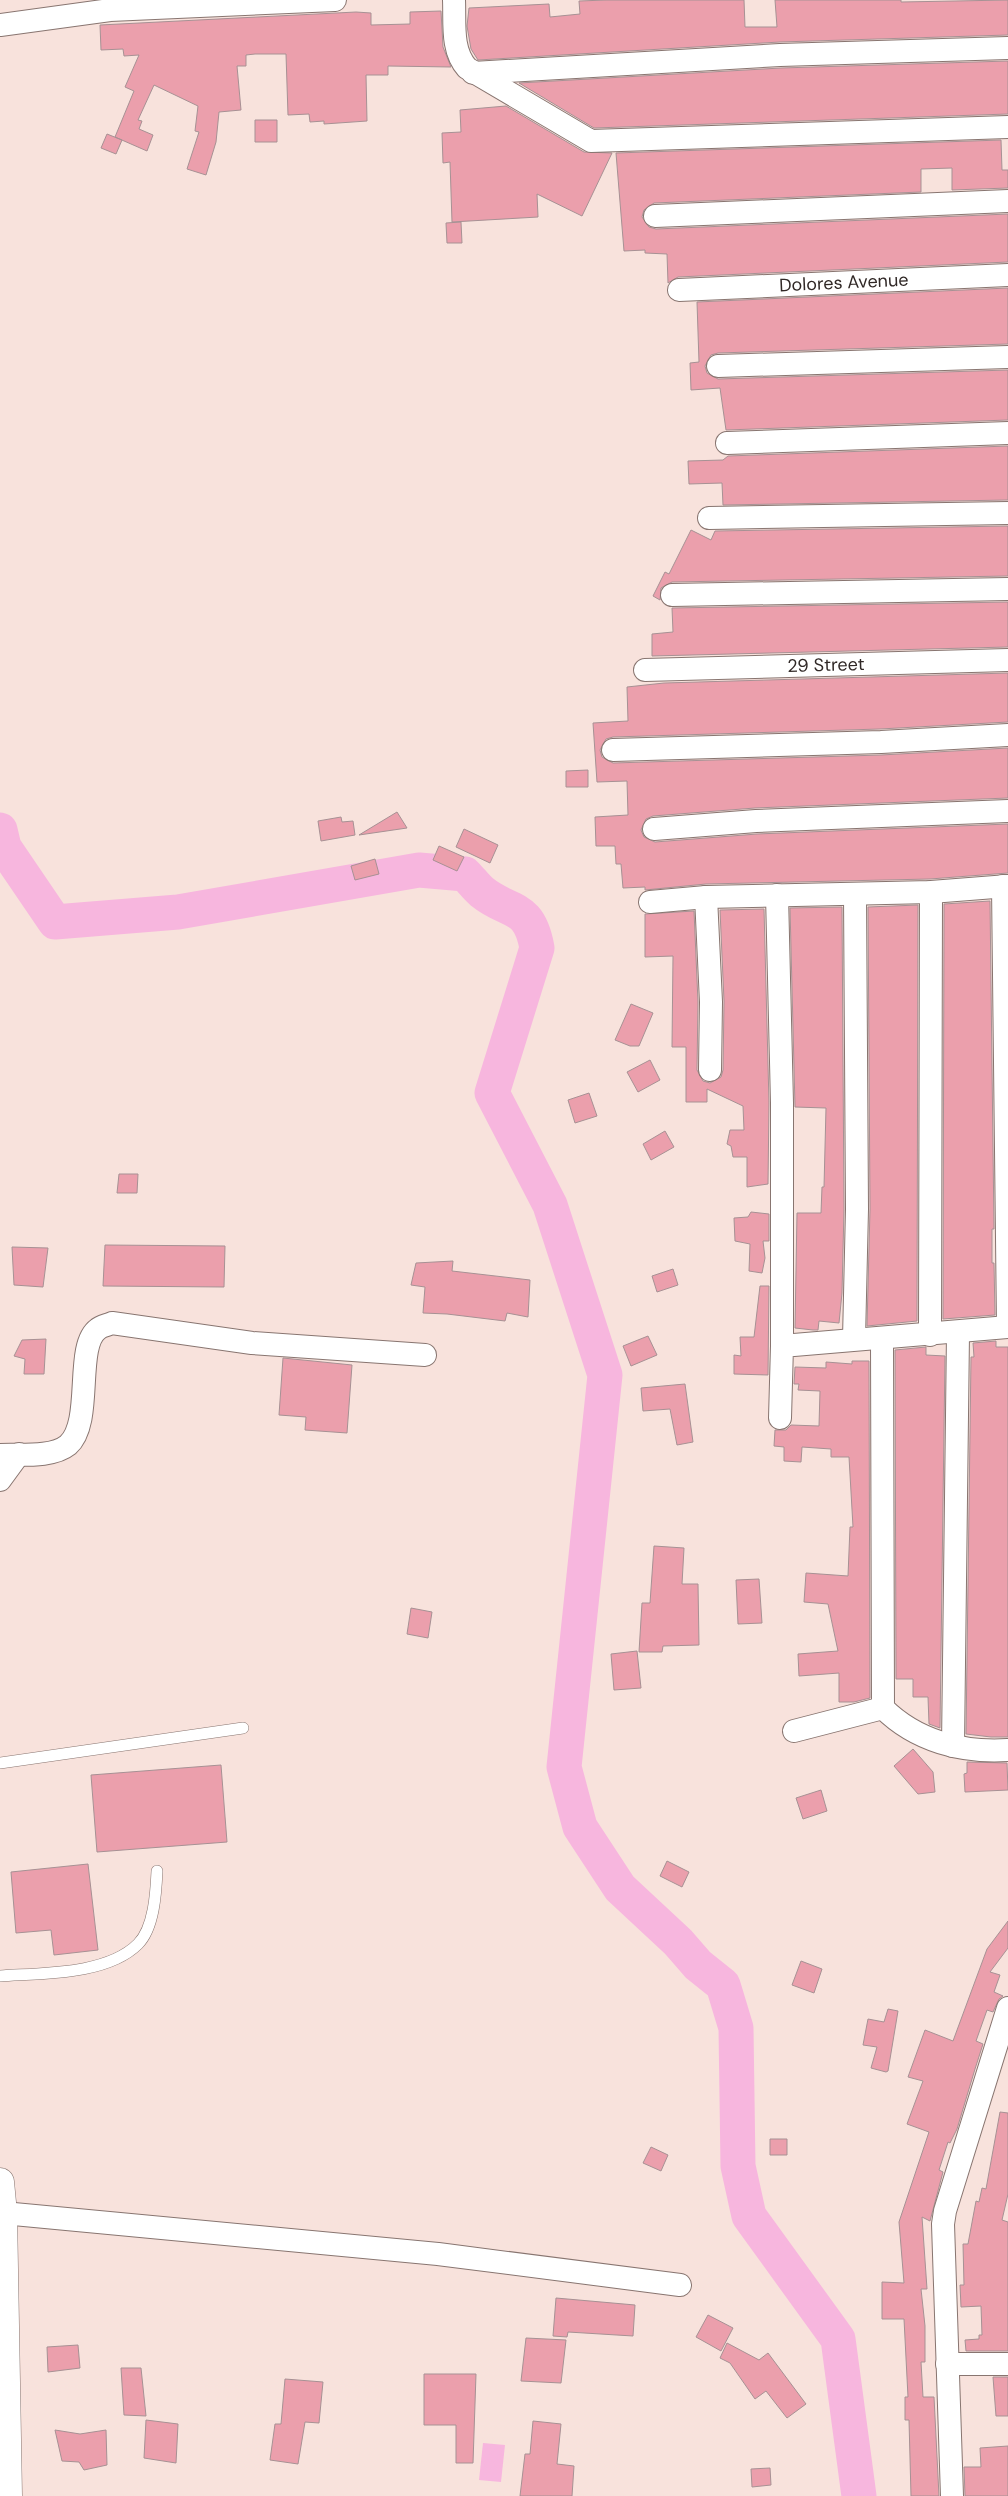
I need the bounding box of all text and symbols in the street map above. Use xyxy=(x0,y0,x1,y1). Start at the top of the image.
street label: Dolores Avenue xyxy=(779,268,909,297)
street label: 29 Street xyxy=(787,652,865,678)

